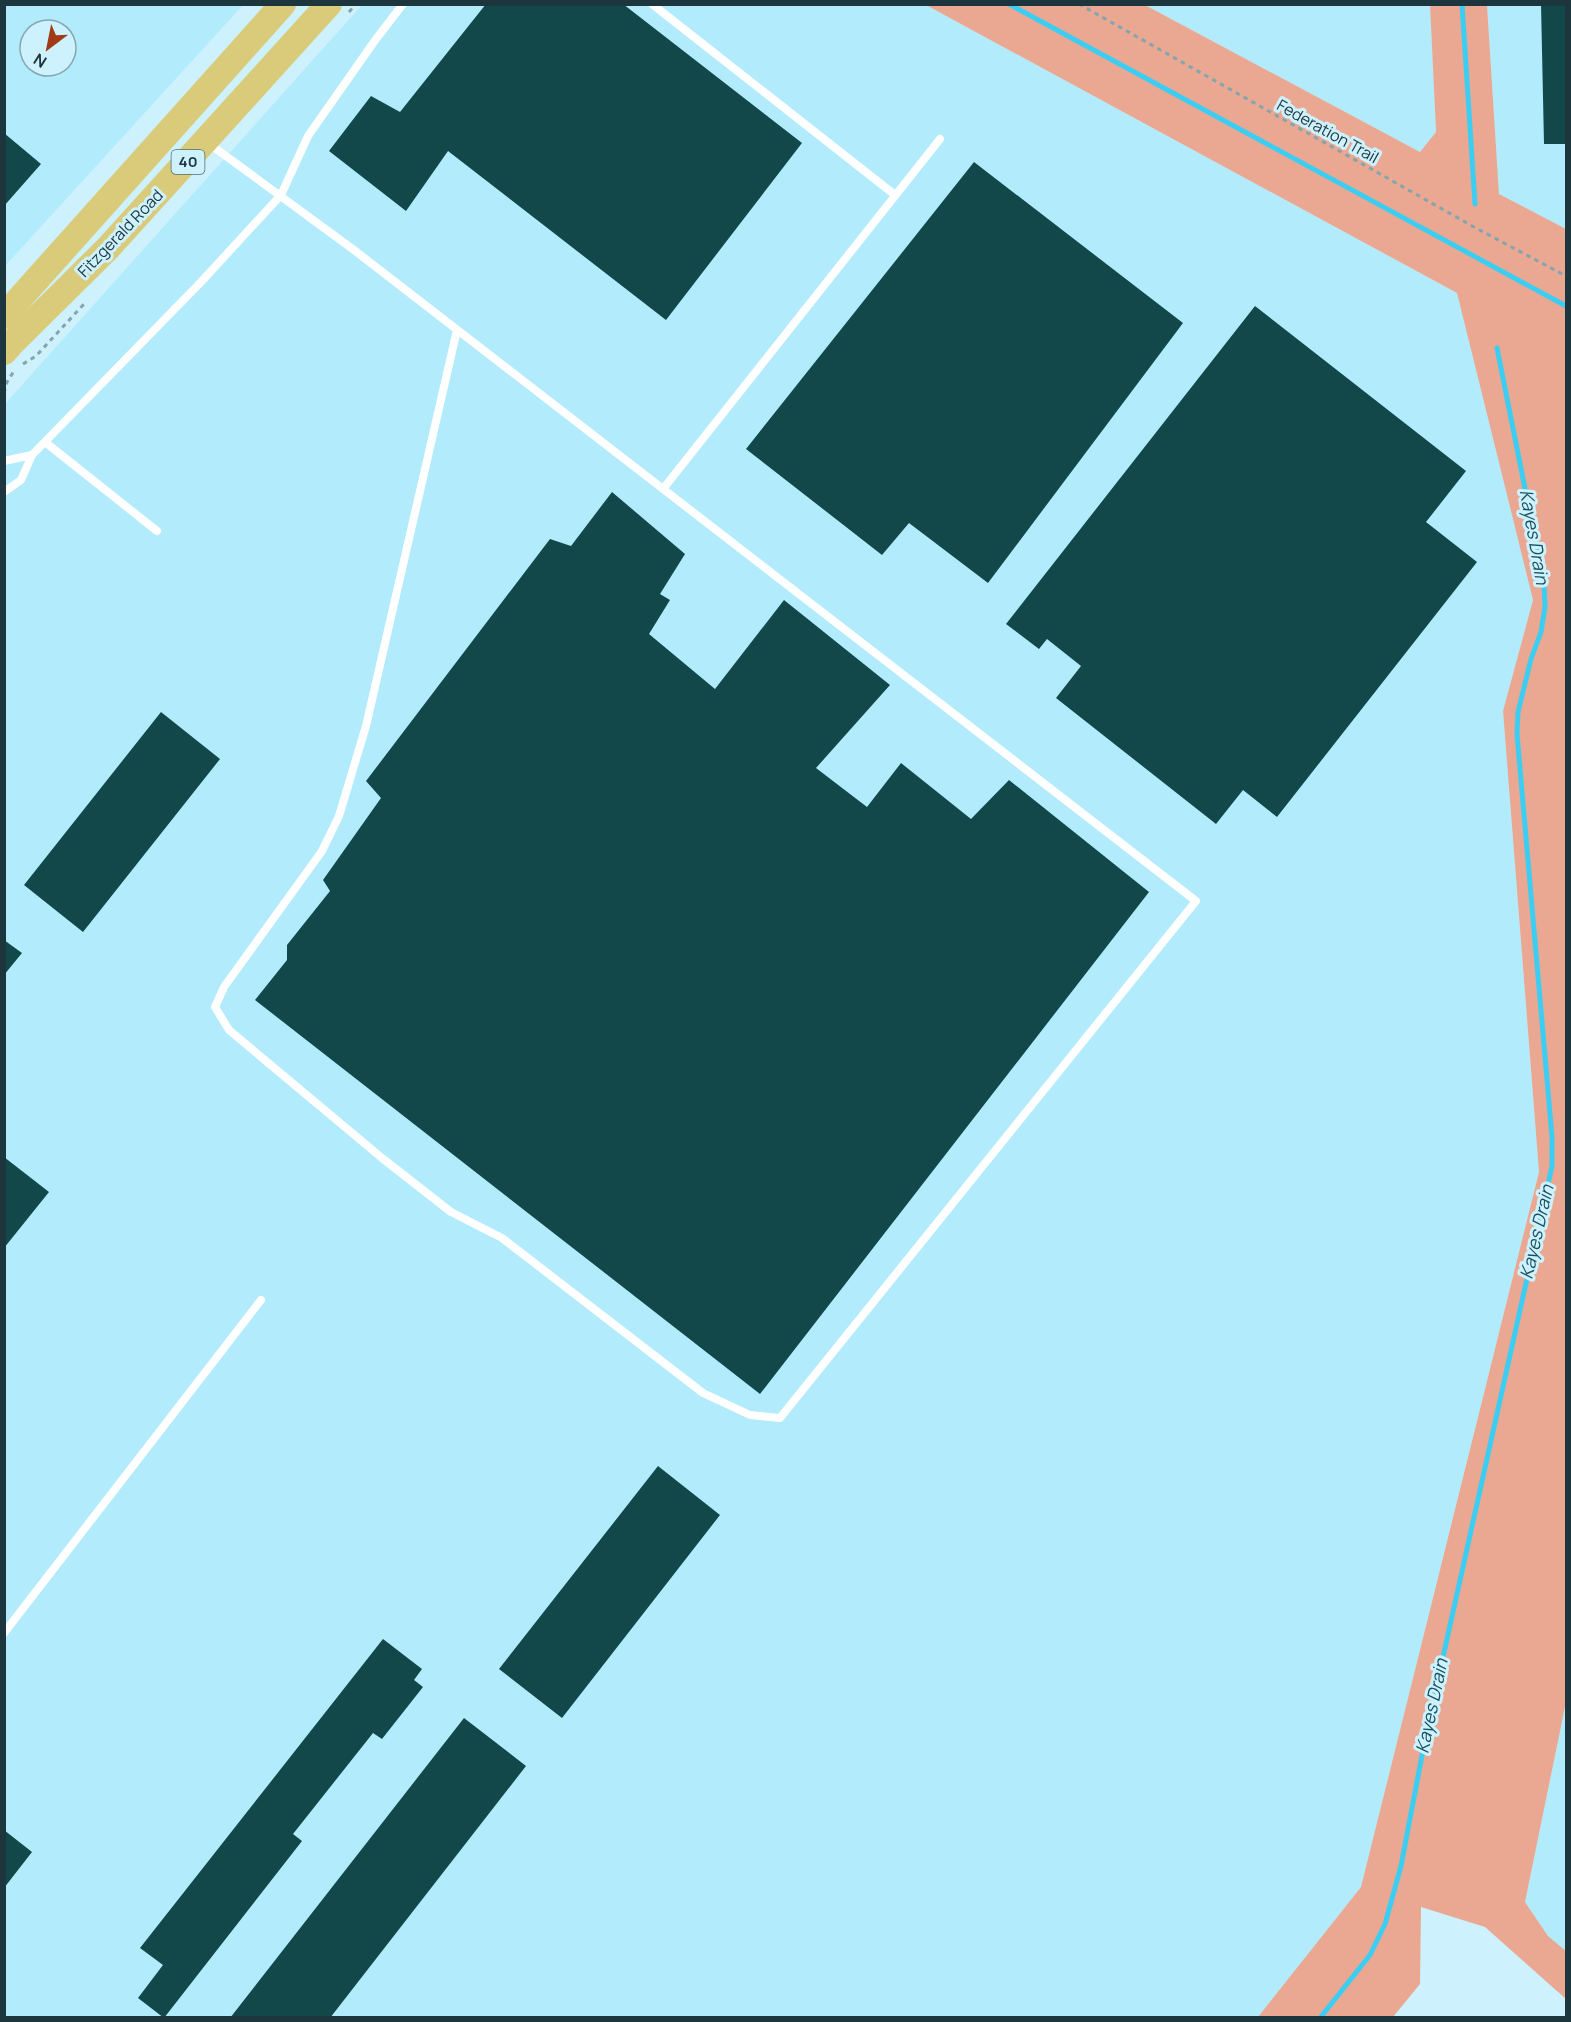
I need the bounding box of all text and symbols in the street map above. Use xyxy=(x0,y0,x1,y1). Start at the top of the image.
north arrow xyxy=(18,18,78,78)
text: N xyxy=(29,48,51,73)
street label: Federation Trail xyxy=(1273,94,1383,168)
road number: 40 xyxy=(172,150,204,174)
street label: Fitzgerald Road xyxy=(72,184,168,282)
water label: Kayes Drain xyxy=(1515,487,1555,587)
water label: Kayes Drain xyxy=(1514,1181,1559,1281)
water label: Kayes Drain xyxy=(1409,1655,1453,1755)

